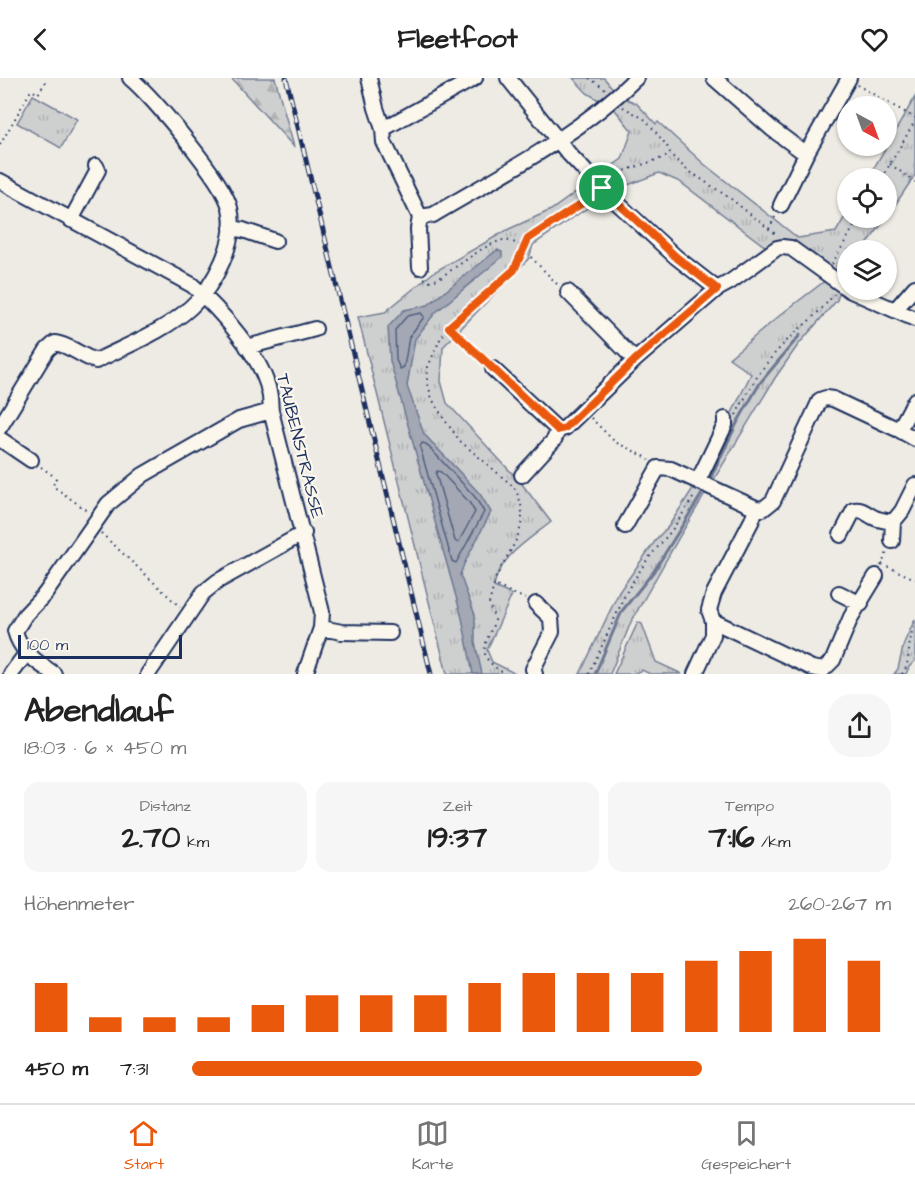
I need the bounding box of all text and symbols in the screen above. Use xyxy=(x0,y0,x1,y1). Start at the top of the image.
text: Fleetfoot xyxy=(397,20,518,58)
icon: back xyxy=(24,23,57,56)
icon: heart xyxy=(858,23,891,56)
north arrow xyxy=(837,96,897,156)
map controls xyxy=(837,96,897,300)
pin xyxy=(576,162,627,213)
button: locate xyxy=(837,168,897,228)
icon: arrive xyxy=(585,171,618,204)
button: layers xyxy=(837,240,897,300)
street label: TAUBENSTRASSE xyxy=(270,371,330,521)
scale bar xyxy=(18,632,182,660)
text: 100 m xyxy=(27,634,68,656)
text: Abendlauf xyxy=(24,688,173,734)
button: share xyxy=(828,694,891,757)
text: 18:03 · 6 × 450 m xyxy=(24,734,186,762)
text: Distanz xyxy=(140,795,191,817)
text: Zeit xyxy=(442,795,473,817)
text: Tempo xyxy=(725,795,774,817)
text: 2.70 xyxy=(122,817,181,859)
text: 19:37 xyxy=(428,817,487,859)
text: 7:16 xyxy=(708,817,755,859)
text: km xyxy=(181,831,209,853)
text: /km xyxy=(755,831,791,853)
text: Höhenmeter xyxy=(24,890,134,918)
text: 260–267 m xyxy=(788,890,891,918)
text: 450 m xyxy=(24,1055,88,1083)
text: 7:31 xyxy=(120,1055,148,1083)
tab: Start xyxy=(124,1117,164,1175)
tab: Karte xyxy=(412,1117,454,1175)
tab: Gespeichert xyxy=(701,1117,791,1175)

